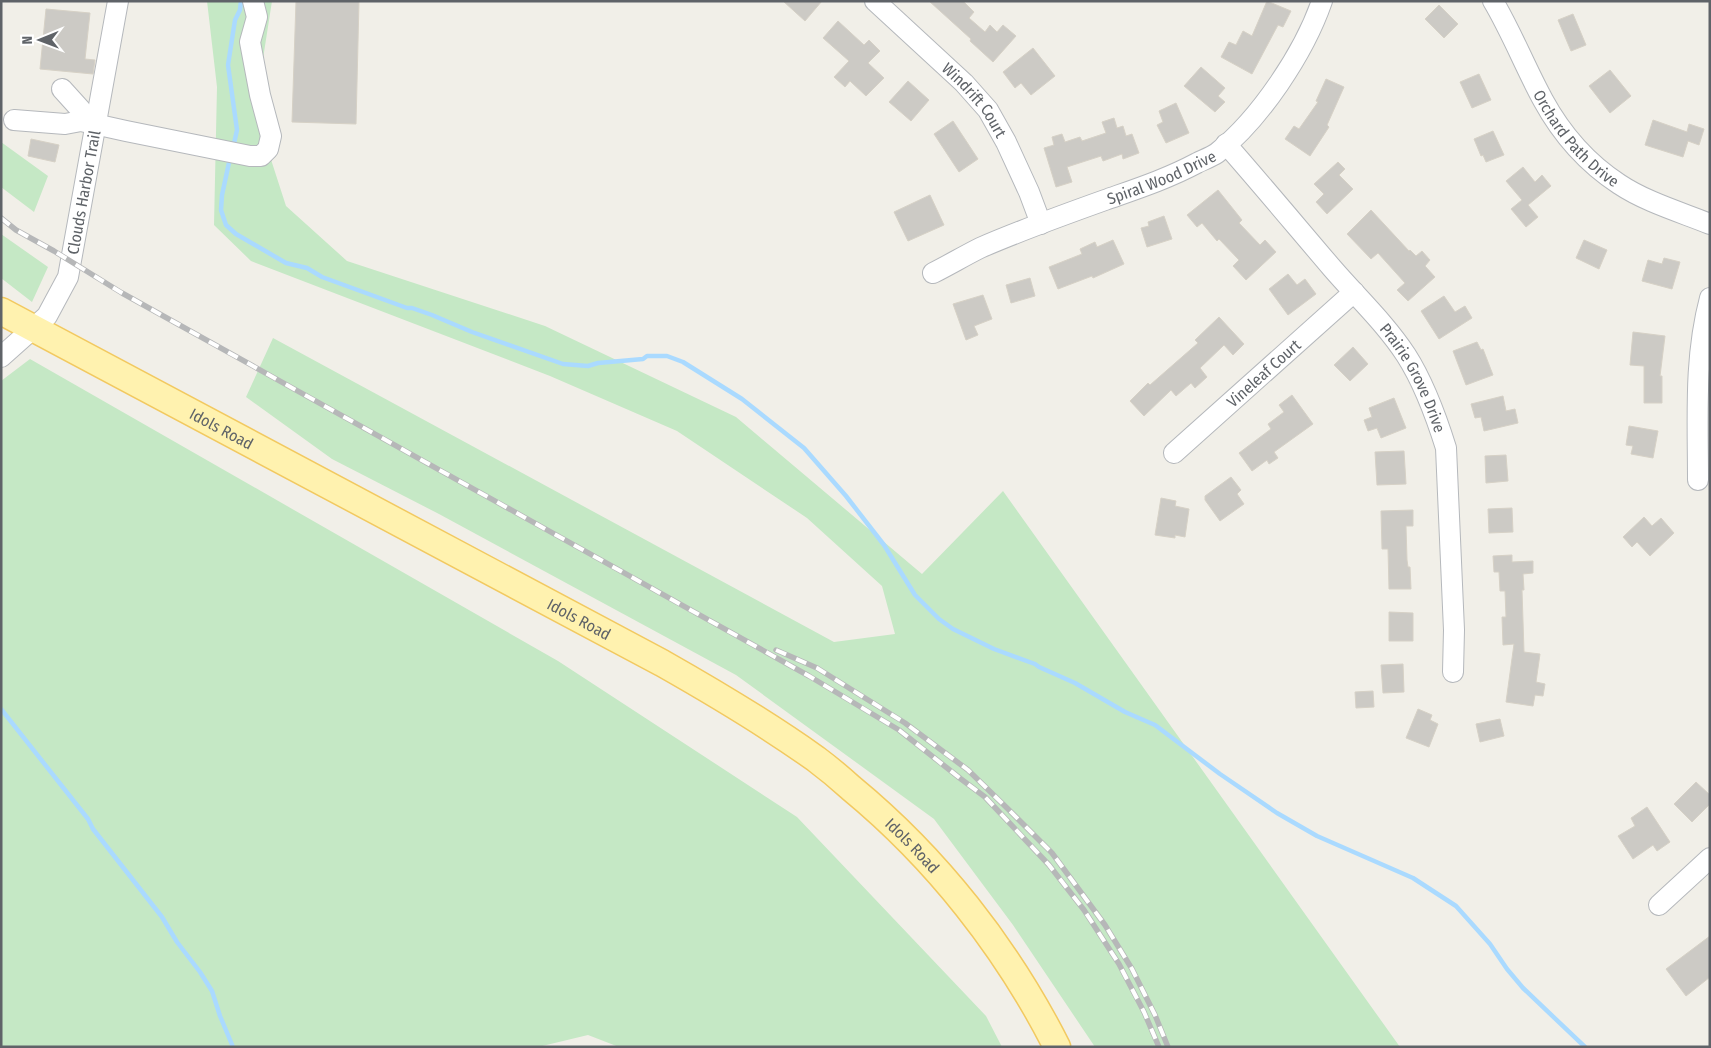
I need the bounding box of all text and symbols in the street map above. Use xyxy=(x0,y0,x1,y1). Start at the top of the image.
north arrow xyxy=(15,15,65,65)
text: N xyxy=(19,36,36,45)
street label: Windrift Court xyxy=(938,59,1011,142)
street label: Orchard Path Drive xyxy=(1529,87,1623,191)
street label: Clouds Harbor Trail xyxy=(63,129,104,256)
street label: Spiral Wood Drive xyxy=(1105,146,1219,209)
street label: Prairie Grove Drive xyxy=(1376,320,1449,435)
street label: Vineleaf Court xyxy=(1223,335,1305,411)
street label: Idols Road xyxy=(186,404,256,454)
street label: Idols Road xyxy=(544,595,614,644)
street label: Idols Road xyxy=(881,814,943,877)

